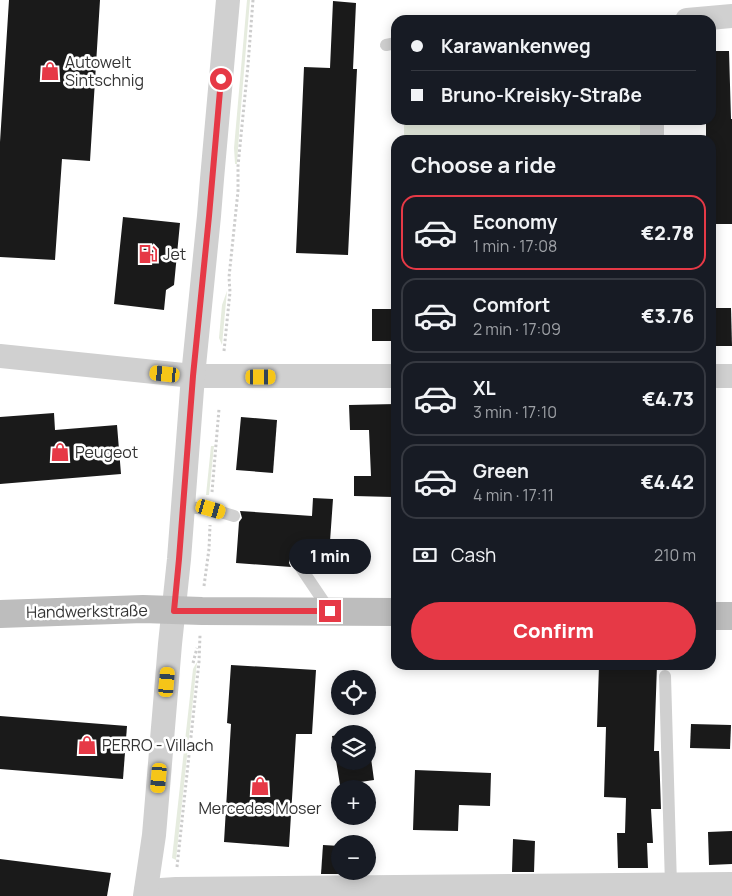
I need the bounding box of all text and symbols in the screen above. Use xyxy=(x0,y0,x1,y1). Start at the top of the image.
text: Karawankenweg xyxy=(441,33,591,59)
place label: Autowelt Sintschnig xyxy=(65,51,144,91)
shop icon: Autowelt Sintschnig xyxy=(39,60,61,82)
route start xyxy=(210,68,232,90)
text: Bruno-Kreisky-Straße xyxy=(441,82,642,108)
text: Choose a ride xyxy=(411,150,556,180)
text: Economy xyxy=(473,209,557,235)
icon: car xyxy=(413,210,458,255)
text: €2.78 xyxy=(641,220,694,246)
text: 1 min · 17:08 xyxy=(473,235,557,257)
fuel station icon: Jet xyxy=(137,243,159,265)
place label: Jet xyxy=(163,243,186,265)
text: Comfort xyxy=(473,292,550,318)
icon: car xyxy=(413,293,458,338)
text: €3.76 xyxy=(641,303,694,329)
text: 2 min · 17:09 xyxy=(473,318,561,340)
car xyxy=(149,365,180,383)
car xyxy=(246,370,276,385)
text: XL xyxy=(473,375,496,401)
icon: car xyxy=(413,376,458,421)
text: €4.73 xyxy=(642,386,694,412)
text: 3 min · 17:10 xyxy=(473,401,557,423)
shop icon: Peugeot xyxy=(49,441,71,463)
place label: Peugeot xyxy=(75,441,138,463)
text: Green xyxy=(473,458,529,484)
icon: car xyxy=(413,459,458,504)
text: €4.42 xyxy=(641,469,694,495)
text: 4 min · 17:11 xyxy=(473,484,554,506)
car xyxy=(194,498,227,520)
callout: 1 min xyxy=(289,538,371,574)
icon: cash xyxy=(411,541,439,569)
text: Cash xyxy=(451,542,496,568)
text: 210 m xyxy=(654,544,696,566)
text: 1 min xyxy=(310,545,350,567)
street label: Handwerkstraße xyxy=(26,599,148,623)
route end xyxy=(319,600,341,622)
button: Confirm xyxy=(411,602,696,660)
car xyxy=(158,666,175,698)
map controls xyxy=(331,670,376,880)
button: locate xyxy=(331,670,376,715)
button: layers xyxy=(331,725,376,770)
shop icon: PERRO - Villach xyxy=(76,734,98,756)
place label: PERRO - Villach xyxy=(102,734,213,756)
car xyxy=(150,762,167,794)
shop icon: Mercedes Moser xyxy=(249,775,271,797)
button: + xyxy=(331,780,376,825)
place label: Mercedes Moser xyxy=(198,797,322,819)
button: − xyxy=(331,835,376,880)

